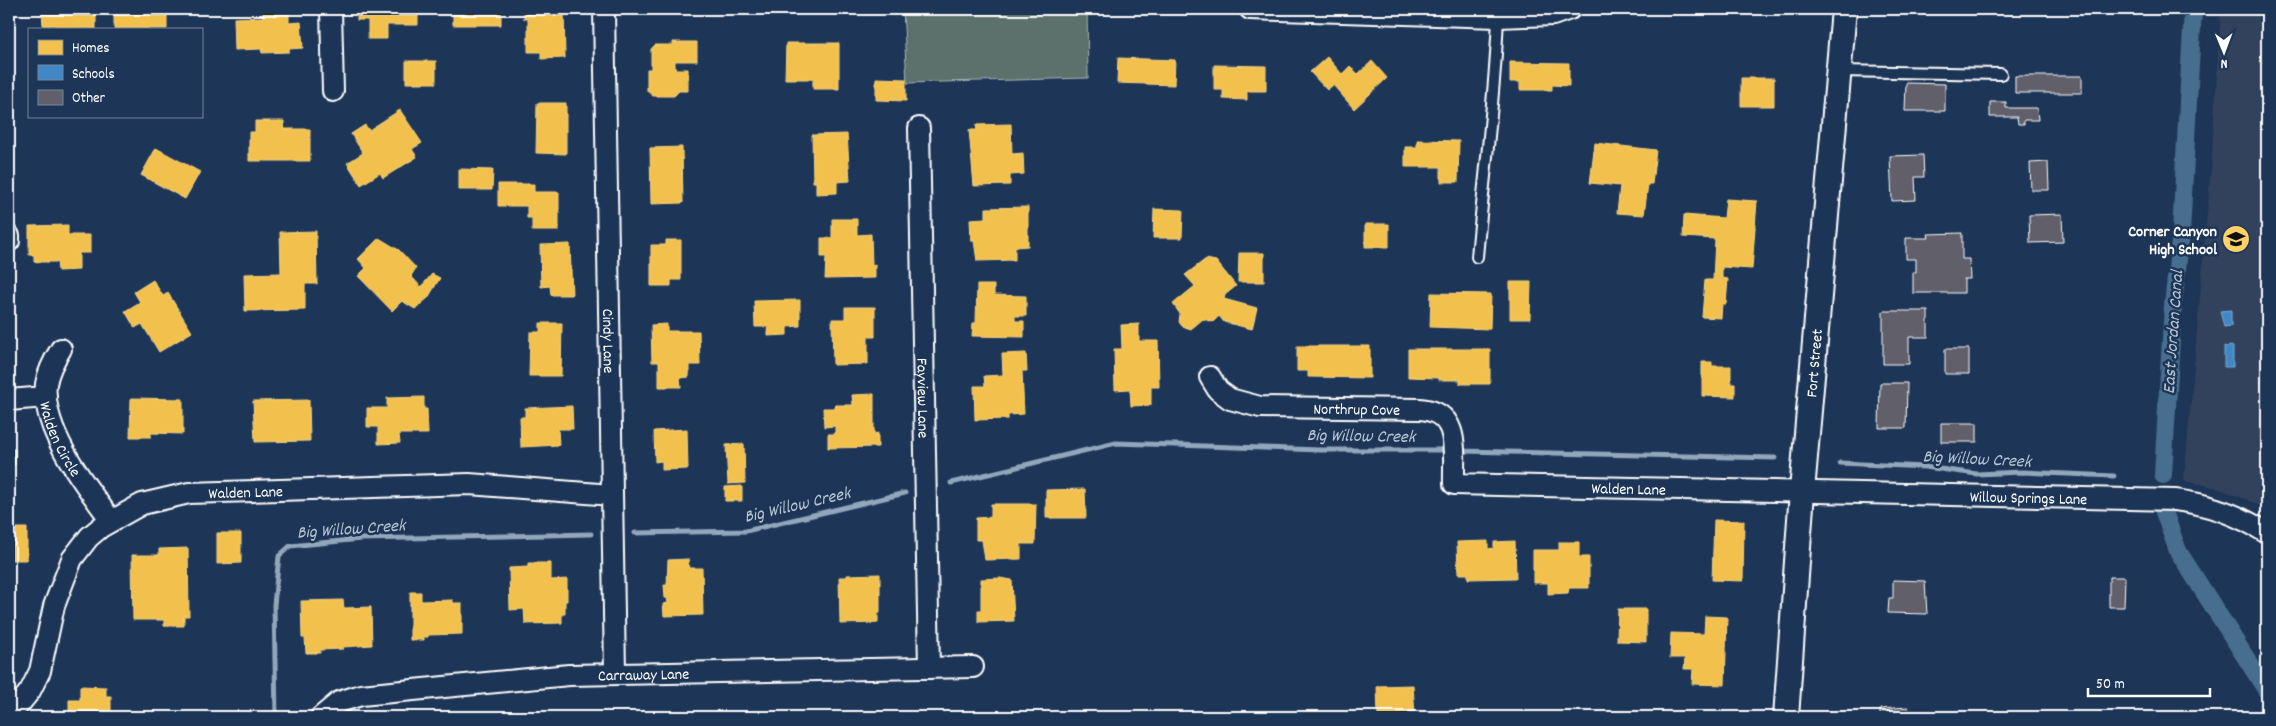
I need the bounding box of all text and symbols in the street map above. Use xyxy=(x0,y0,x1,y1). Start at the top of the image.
legend xyxy=(28,28,202,118)
north arrow xyxy=(2198,28,2248,78)
text: Homes xyxy=(72,38,110,60)
text: N xyxy=(2220,53,2228,73)
text: Schools xyxy=(72,64,115,86)
text: Other xyxy=(72,88,106,110)
place label: Corner Canyon High School xyxy=(2128,221,2217,262)
school or university icon: Corner Canyon High School xyxy=(2221,224,2251,254)
water label: East Jordan Canal xyxy=(2158,268,2191,395)
street label: Cindy Lane xyxy=(595,309,619,373)
street label: Fort Street xyxy=(1801,328,1830,398)
street label: Fayview Lane xyxy=(909,358,934,438)
street label: Northrup Cove xyxy=(1313,399,1400,423)
street label: Walden Circle xyxy=(32,400,86,482)
water label: Big Willow Creek xyxy=(1306,424,1417,451)
water label: Big Willow Creek xyxy=(1922,445,2033,476)
street label: Walden Lane xyxy=(1591,478,1666,503)
street label: Walden Lane xyxy=(208,481,283,506)
water label: Big Willow Creek xyxy=(742,482,855,531)
street label: Willow Springs Lane xyxy=(1969,486,2088,512)
water label: Big Willow Creek xyxy=(296,514,408,547)
street label: Carraway Lane xyxy=(598,664,689,688)
scale bar xyxy=(2088,666,2211,698)
text: 50 m xyxy=(2096,674,2125,696)

